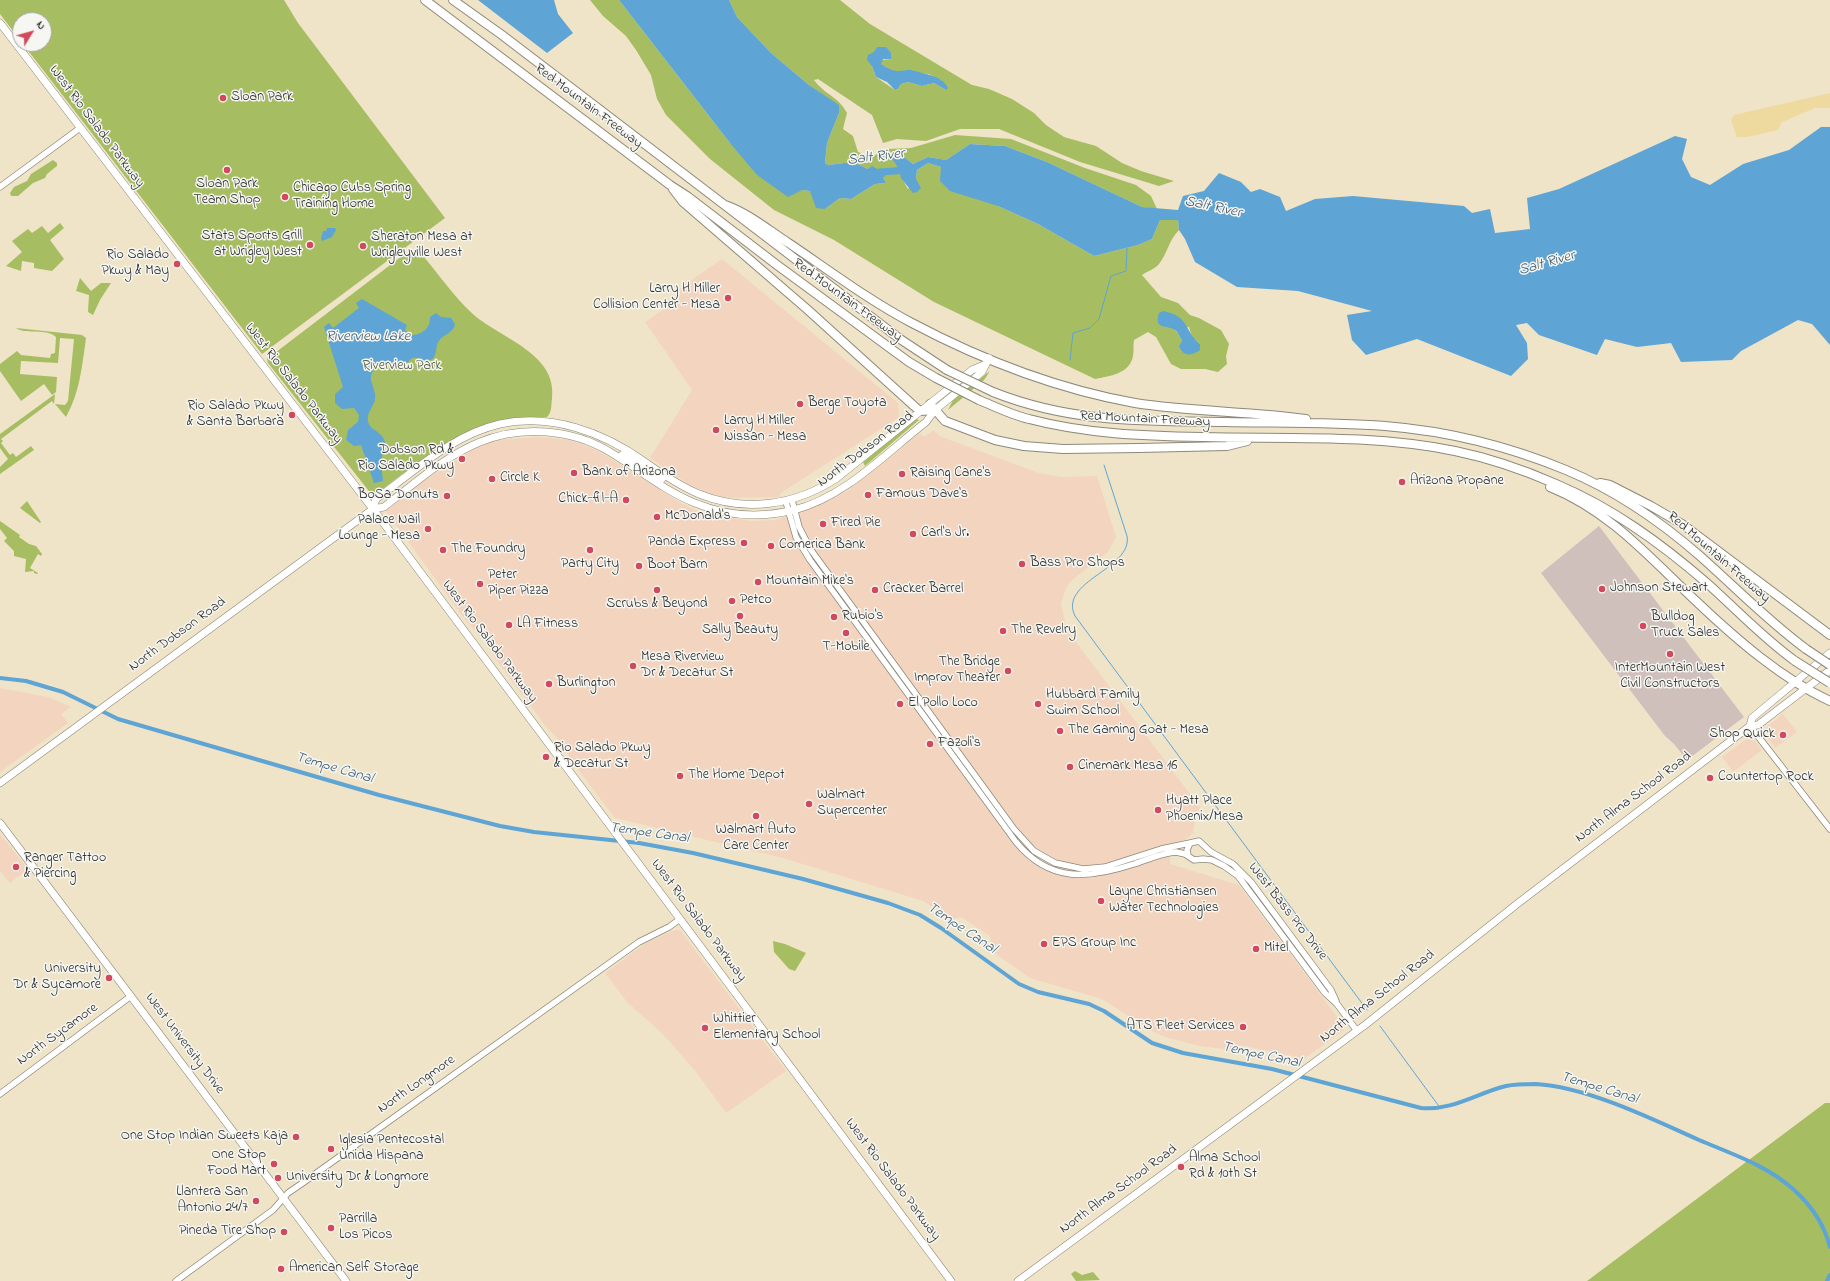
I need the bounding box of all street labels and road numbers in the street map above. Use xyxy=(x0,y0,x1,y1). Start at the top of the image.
street label: Red Mountain Freeway xyxy=(531,61,645,153)
street label: West Rio Salado Parkway xyxy=(45,63,147,191)
street label: Red Mountain Freeway xyxy=(789,256,905,346)
street label: West Rio Salado Parkway xyxy=(241,320,345,448)
street label: North Dobson Road xyxy=(815,408,917,492)
street label: Red Mountain Freeway xyxy=(1079,408,1211,432)
street label: Red Mountain Freeway xyxy=(1663,509,1773,607)
street label: West Rio Salado Parkway xyxy=(438,578,540,706)
street label: North Dobson Road xyxy=(126,594,230,676)
street label: North Alma School Road xyxy=(1573,749,1695,847)
street label: West Rio Salado Parkway xyxy=(647,857,749,985)
street label: West Bass Pro Drive xyxy=(1244,860,1330,964)
street label: North Alma School Road xyxy=(1317,947,1439,1047)
street label: West University Drive xyxy=(141,990,227,1098)
street label: North Sycamore xyxy=(14,1000,102,1070)
street label: North Longmore xyxy=(375,1052,459,1118)
street label: West Rio Salado Parkway xyxy=(841,1116,943,1244)
street label: North Alma School Road xyxy=(1057,1142,1181,1238)

